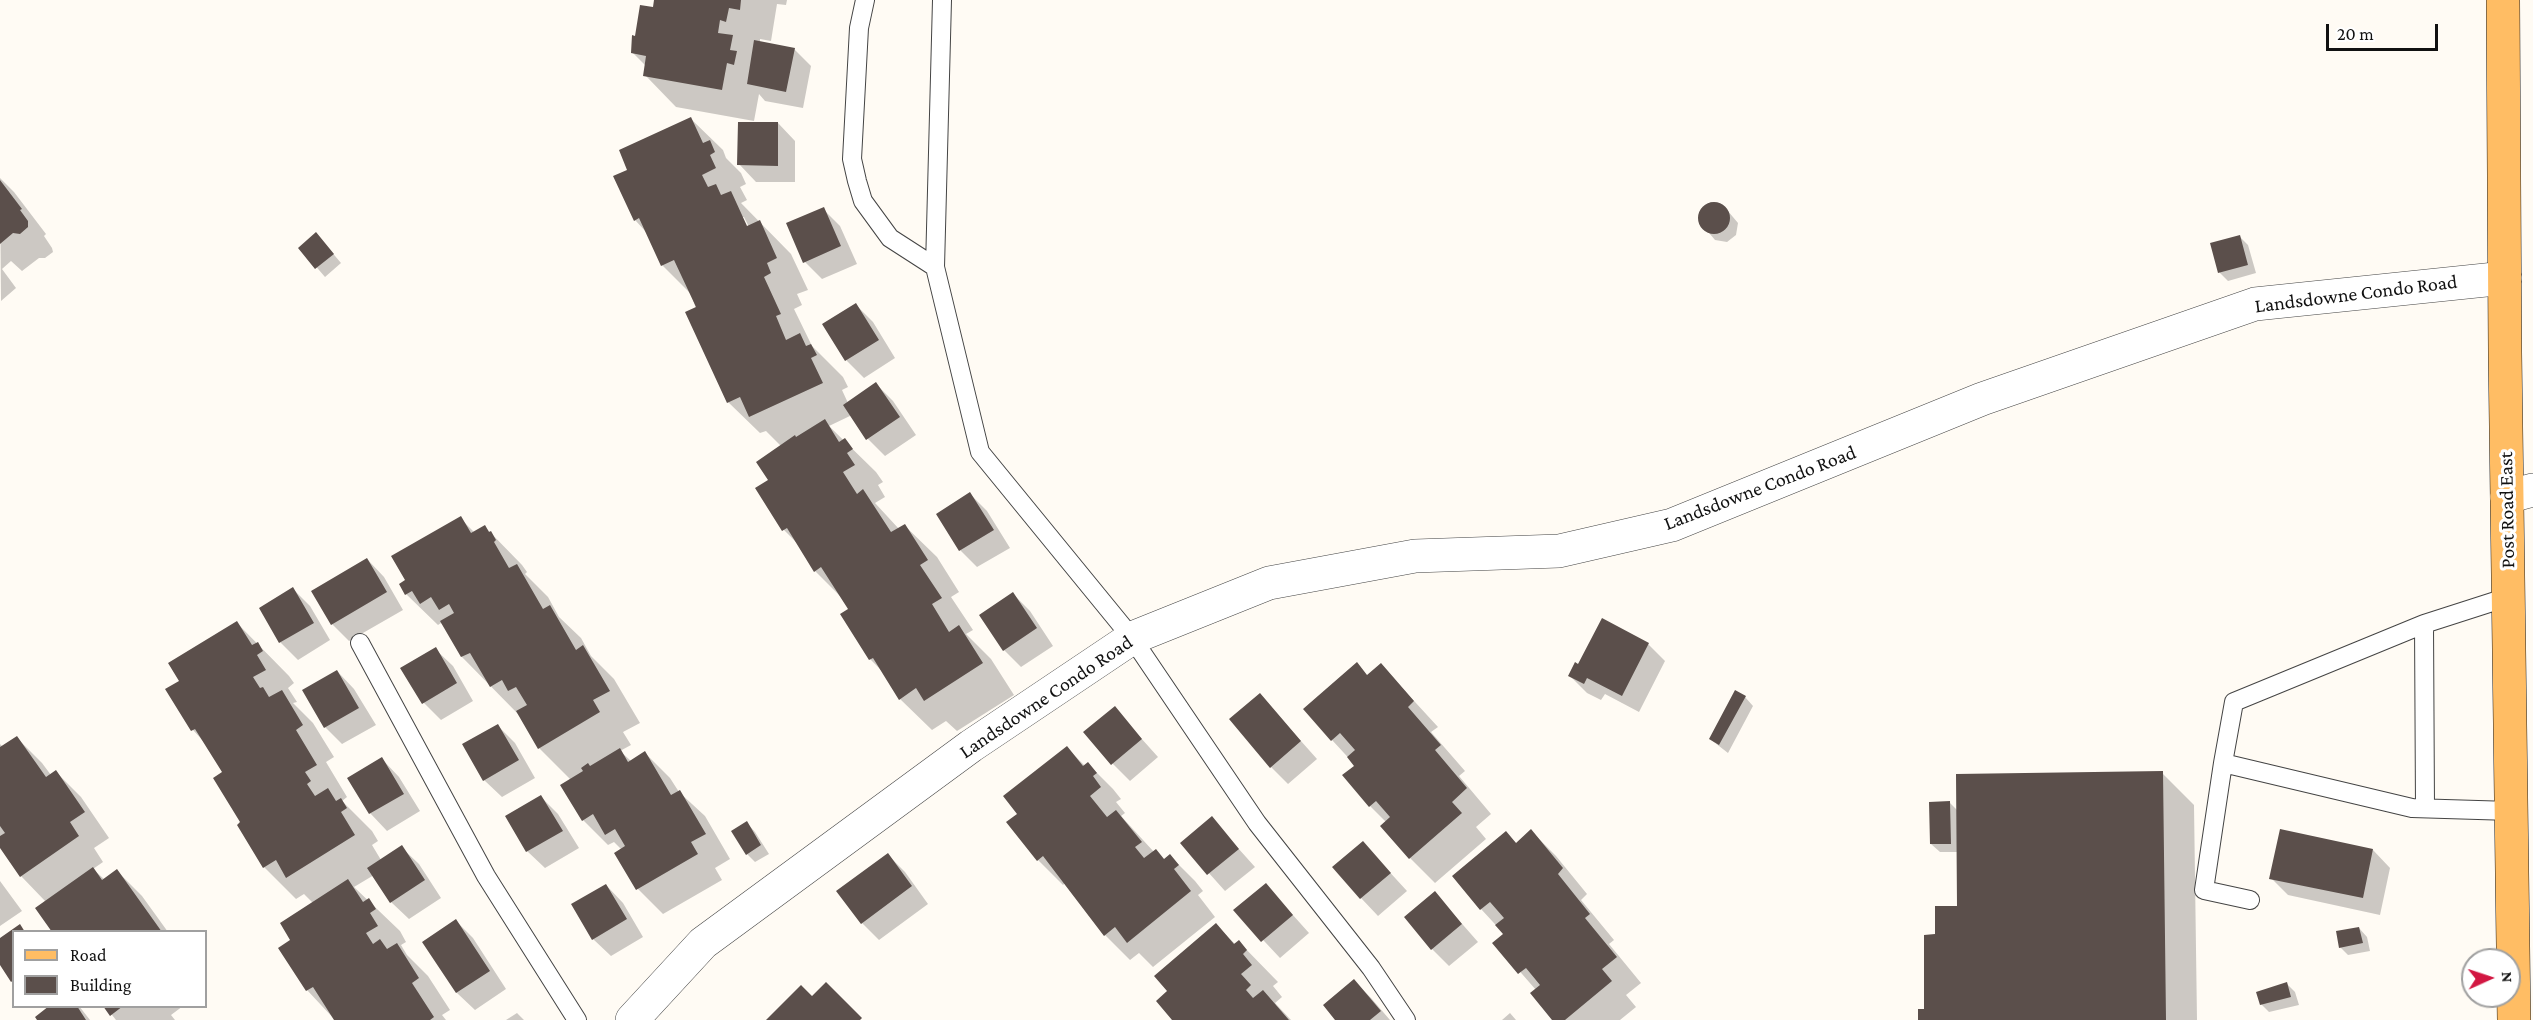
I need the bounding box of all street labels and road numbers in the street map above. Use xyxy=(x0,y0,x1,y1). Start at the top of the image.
street label: Landsdowne Condo Road xyxy=(2253,270,2459,318)
street label: Landsdowne Condo Road xyxy=(1661,440,1859,536)
street label: Post Road East xyxy=(2494,451,2520,569)
street label: Landsdowne Condo Road xyxy=(955,630,1137,764)

